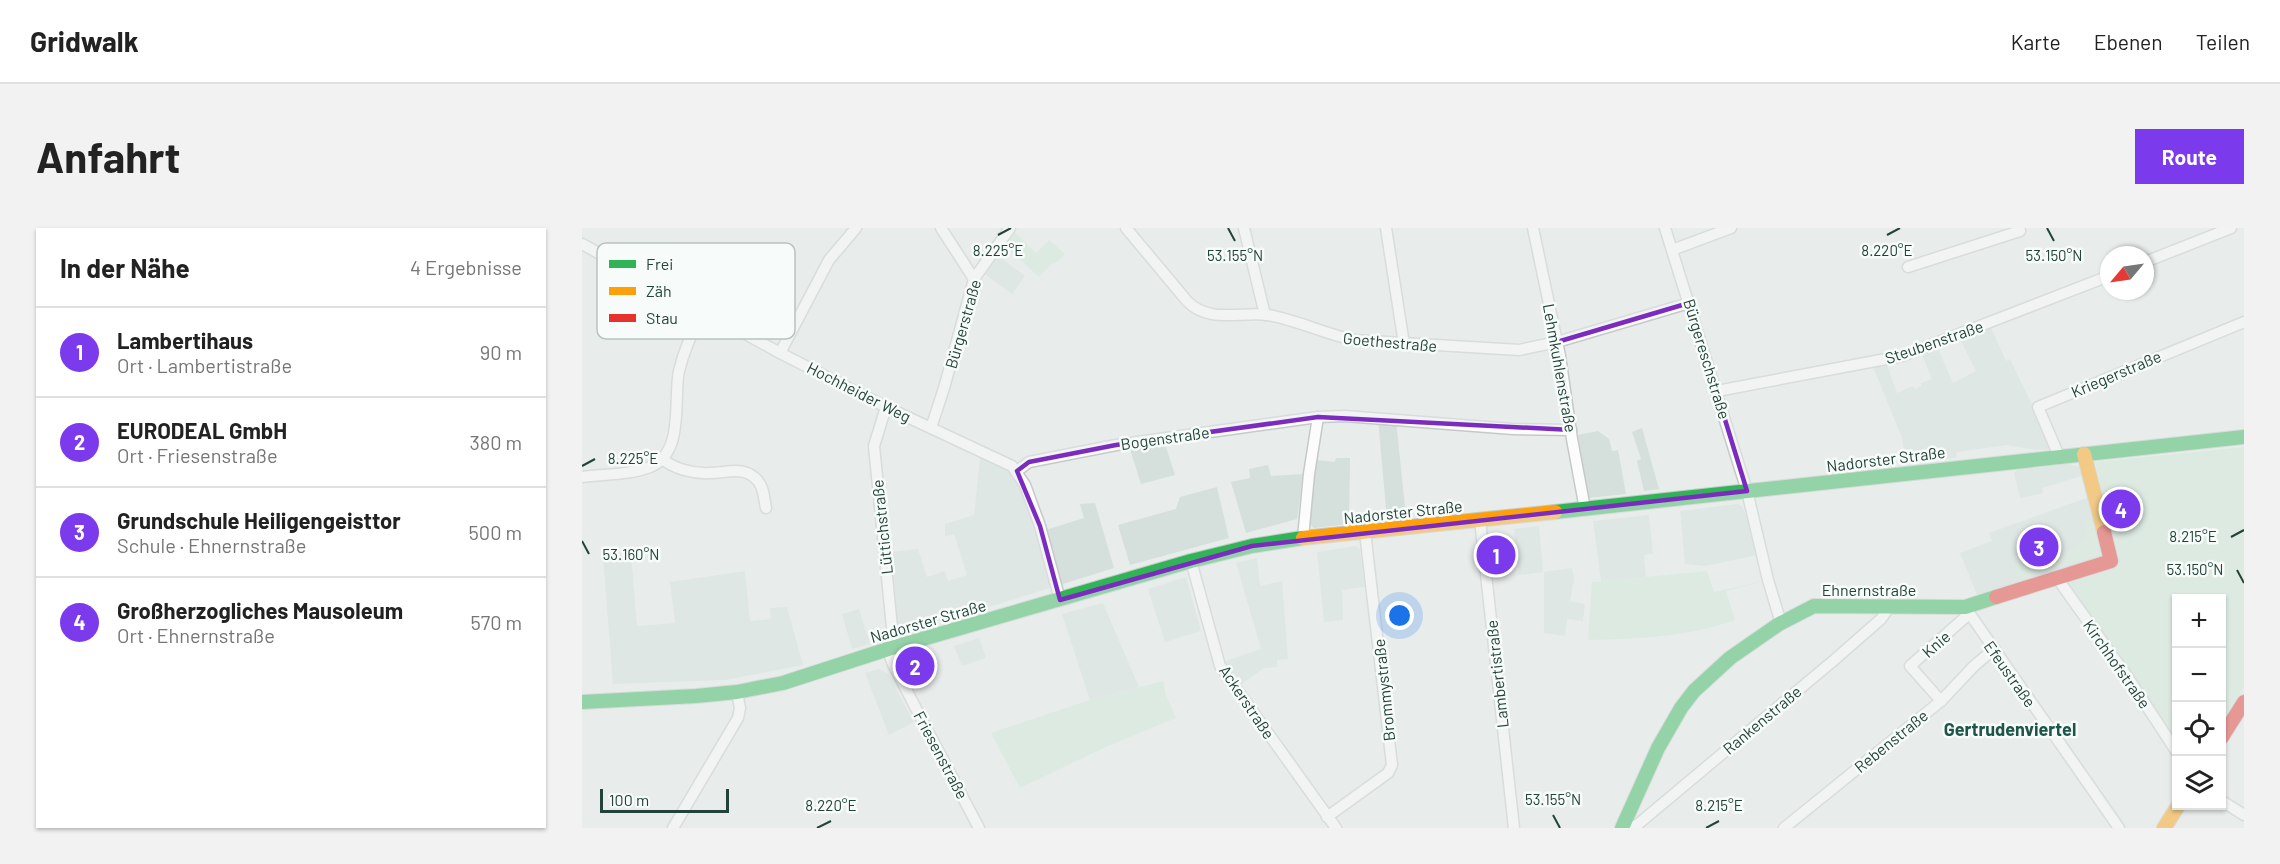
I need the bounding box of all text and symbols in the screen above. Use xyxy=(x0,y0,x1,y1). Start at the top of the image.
text: Gridwalk xyxy=(30,24,139,58)
text: Karte xyxy=(2011,29,2061,54)
text: Ebenen xyxy=(2094,29,2163,54)
text: Teilen xyxy=(2196,29,2250,54)
button: Route xyxy=(2135,129,2244,184)
text: Anfahrt xyxy=(36,131,181,181)
text: 8.225°E xyxy=(973,241,1023,259)
text: 8.220°E xyxy=(1861,241,1913,259)
legend xyxy=(597,243,795,339)
text: 53.155°N xyxy=(1207,246,1263,264)
text: 53.150°N xyxy=(2026,246,2082,264)
north arrow xyxy=(2100,246,2154,300)
text: In der Nähe xyxy=(60,252,190,283)
text: Frei xyxy=(646,254,673,273)
text: 4 Ergebnisse xyxy=(410,255,522,279)
street label: Bürgerstraße xyxy=(941,277,984,371)
text: Zäh xyxy=(646,281,672,300)
street label: Bürgereschstraße xyxy=(1680,296,1735,421)
street label: Lehmkuhlenstraße xyxy=(1540,302,1581,434)
text: Stau xyxy=(646,308,678,327)
street label: Steubenstraße xyxy=(1882,316,1985,367)
text: Lambertihaus xyxy=(117,327,253,353)
street label: Goethestraße xyxy=(1342,328,1438,355)
text: 1 xyxy=(76,340,83,364)
text: 90 m xyxy=(480,340,522,364)
street label: Kriegerstraße xyxy=(2068,346,2164,401)
text: Ort · Lambertistraße xyxy=(117,353,292,377)
street label: Hochheider Weg xyxy=(804,357,914,426)
text: EURODEAL GmbH xyxy=(117,417,287,443)
street label: Bogenstraße xyxy=(1119,422,1211,453)
text: 2 xyxy=(74,430,85,454)
text: 380 m xyxy=(469,430,522,454)
street label: Nadorster Straße xyxy=(1825,442,1946,475)
text: Ort · Friesenstraße xyxy=(117,443,278,467)
text: 8.225°E xyxy=(608,449,658,467)
street label: Lüttichstraße xyxy=(867,479,896,575)
pin: 4 xyxy=(2102,486,2140,532)
street label: Nadorster Straße xyxy=(1342,496,1463,527)
text: Grundschule Heiligengeisttor xyxy=(117,507,401,533)
text: 3 xyxy=(74,520,85,544)
text: 500 m xyxy=(469,520,522,544)
pin: 3 xyxy=(2020,524,2058,570)
text: 8.215°E xyxy=(2169,527,2217,545)
pin: 1 xyxy=(1476,532,1516,578)
text: Schule · Ehnernstraße xyxy=(117,533,306,557)
text: 53.160°N xyxy=(603,545,659,563)
text: 53.150°N xyxy=(2167,560,2223,578)
street label: Ehnernstraße xyxy=(1822,580,1916,599)
map controls xyxy=(2172,594,2226,810)
button: + xyxy=(2172,594,2226,648)
street label: Nadorster Straße xyxy=(868,595,988,646)
text: Großherzogliches Mausoleum xyxy=(117,597,403,623)
your location xyxy=(1385,601,1414,630)
text: 4 xyxy=(73,610,86,634)
text: 570 m xyxy=(470,610,522,634)
street label: Kirchhofstraße xyxy=(2080,616,2155,712)
street label: Lambertistraße xyxy=(1481,619,1512,729)
text: Ort · Ehnernstraße xyxy=(117,623,275,647)
street label: Knie xyxy=(1918,626,1954,661)
street label: Efeustraße xyxy=(1981,637,2040,711)
street label: Brommystraße xyxy=(1369,638,1398,742)
pin: 2 xyxy=(896,644,934,688)
button: − xyxy=(2172,648,2226,702)
street label: Ackerstraße xyxy=(1216,661,1279,742)
street label: Rankenstraße xyxy=(1719,681,1805,758)
button: locate xyxy=(2172,702,2226,756)
street label: Rebenstraße xyxy=(1850,705,1931,776)
street label: Friesenstraße xyxy=(910,708,973,802)
district label: Gertrudenviertel xyxy=(1944,718,2076,740)
button: layers xyxy=(2172,756,2226,810)
scale bar xyxy=(600,786,729,814)
text: 100 m xyxy=(609,790,649,809)
text: 53.155°N xyxy=(1525,790,1581,808)
text: 8.220°E xyxy=(805,796,857,814)
text: 8.215°E xyxy=(1695,796,1743,814)

